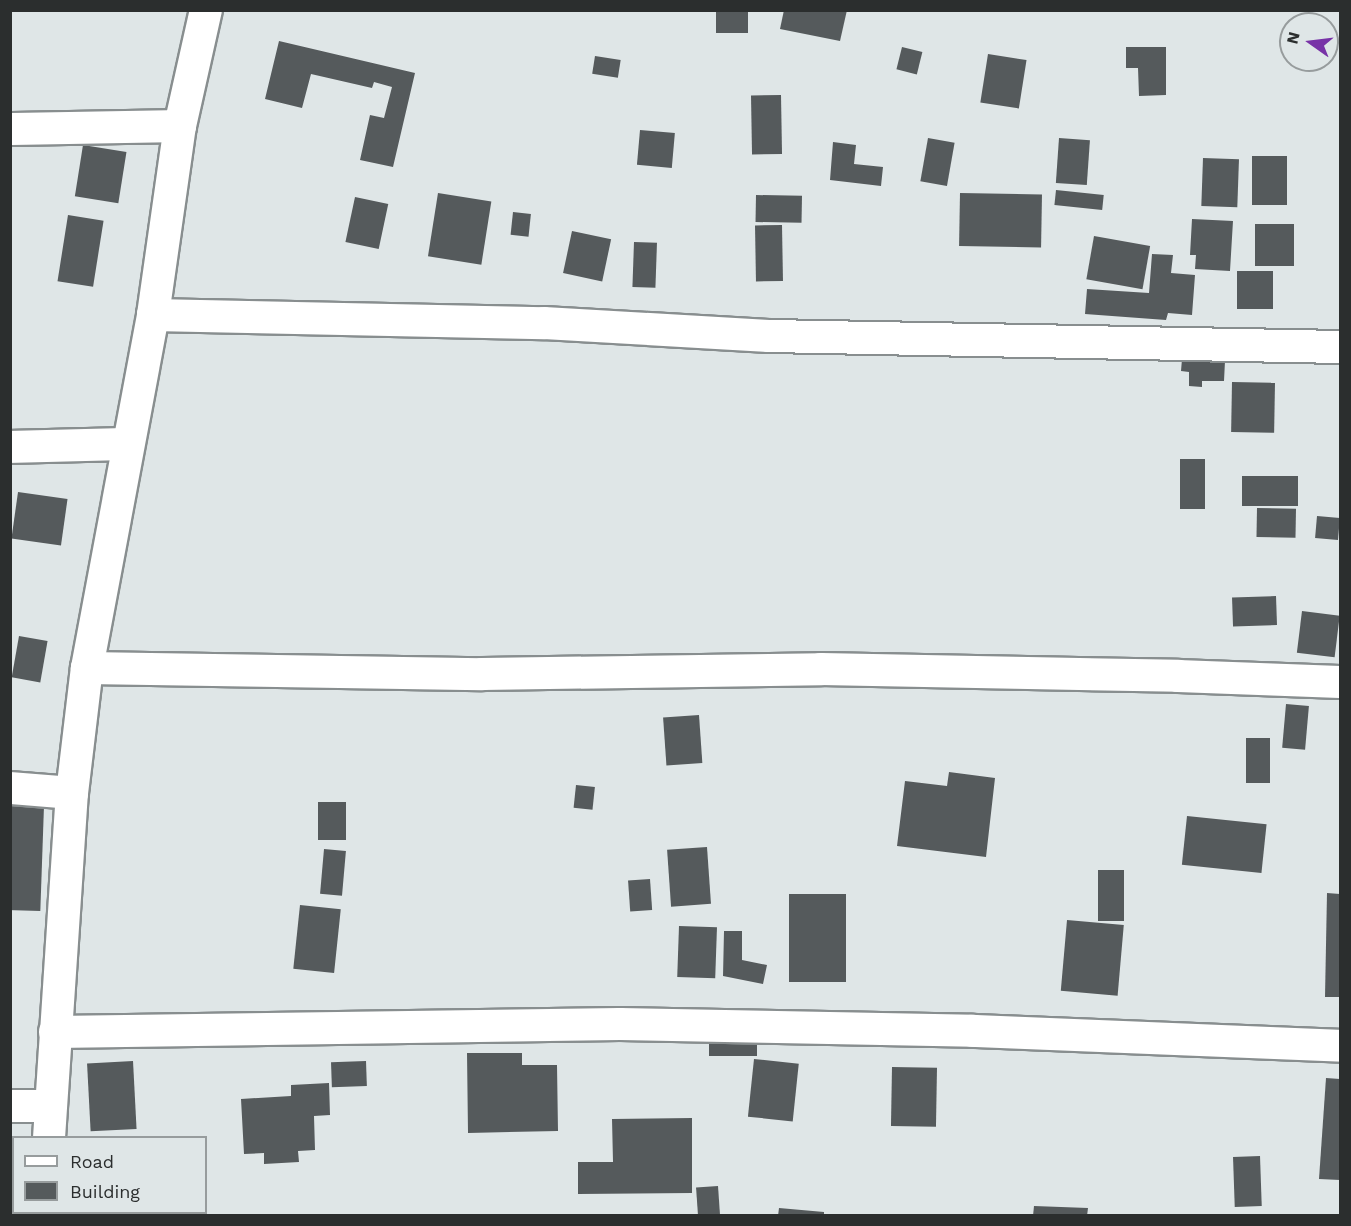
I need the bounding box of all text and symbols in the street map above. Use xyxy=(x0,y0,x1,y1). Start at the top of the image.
north arrow xyxy=(1279,12,1339,72)
text: N xyxy=(1282,30,1304,46)
legend xyxy=(12,1136,207,1214)
text: Road xyxy=(70,1151,114,1172)
text: Building xyxy=(70,1181,140,1202)

